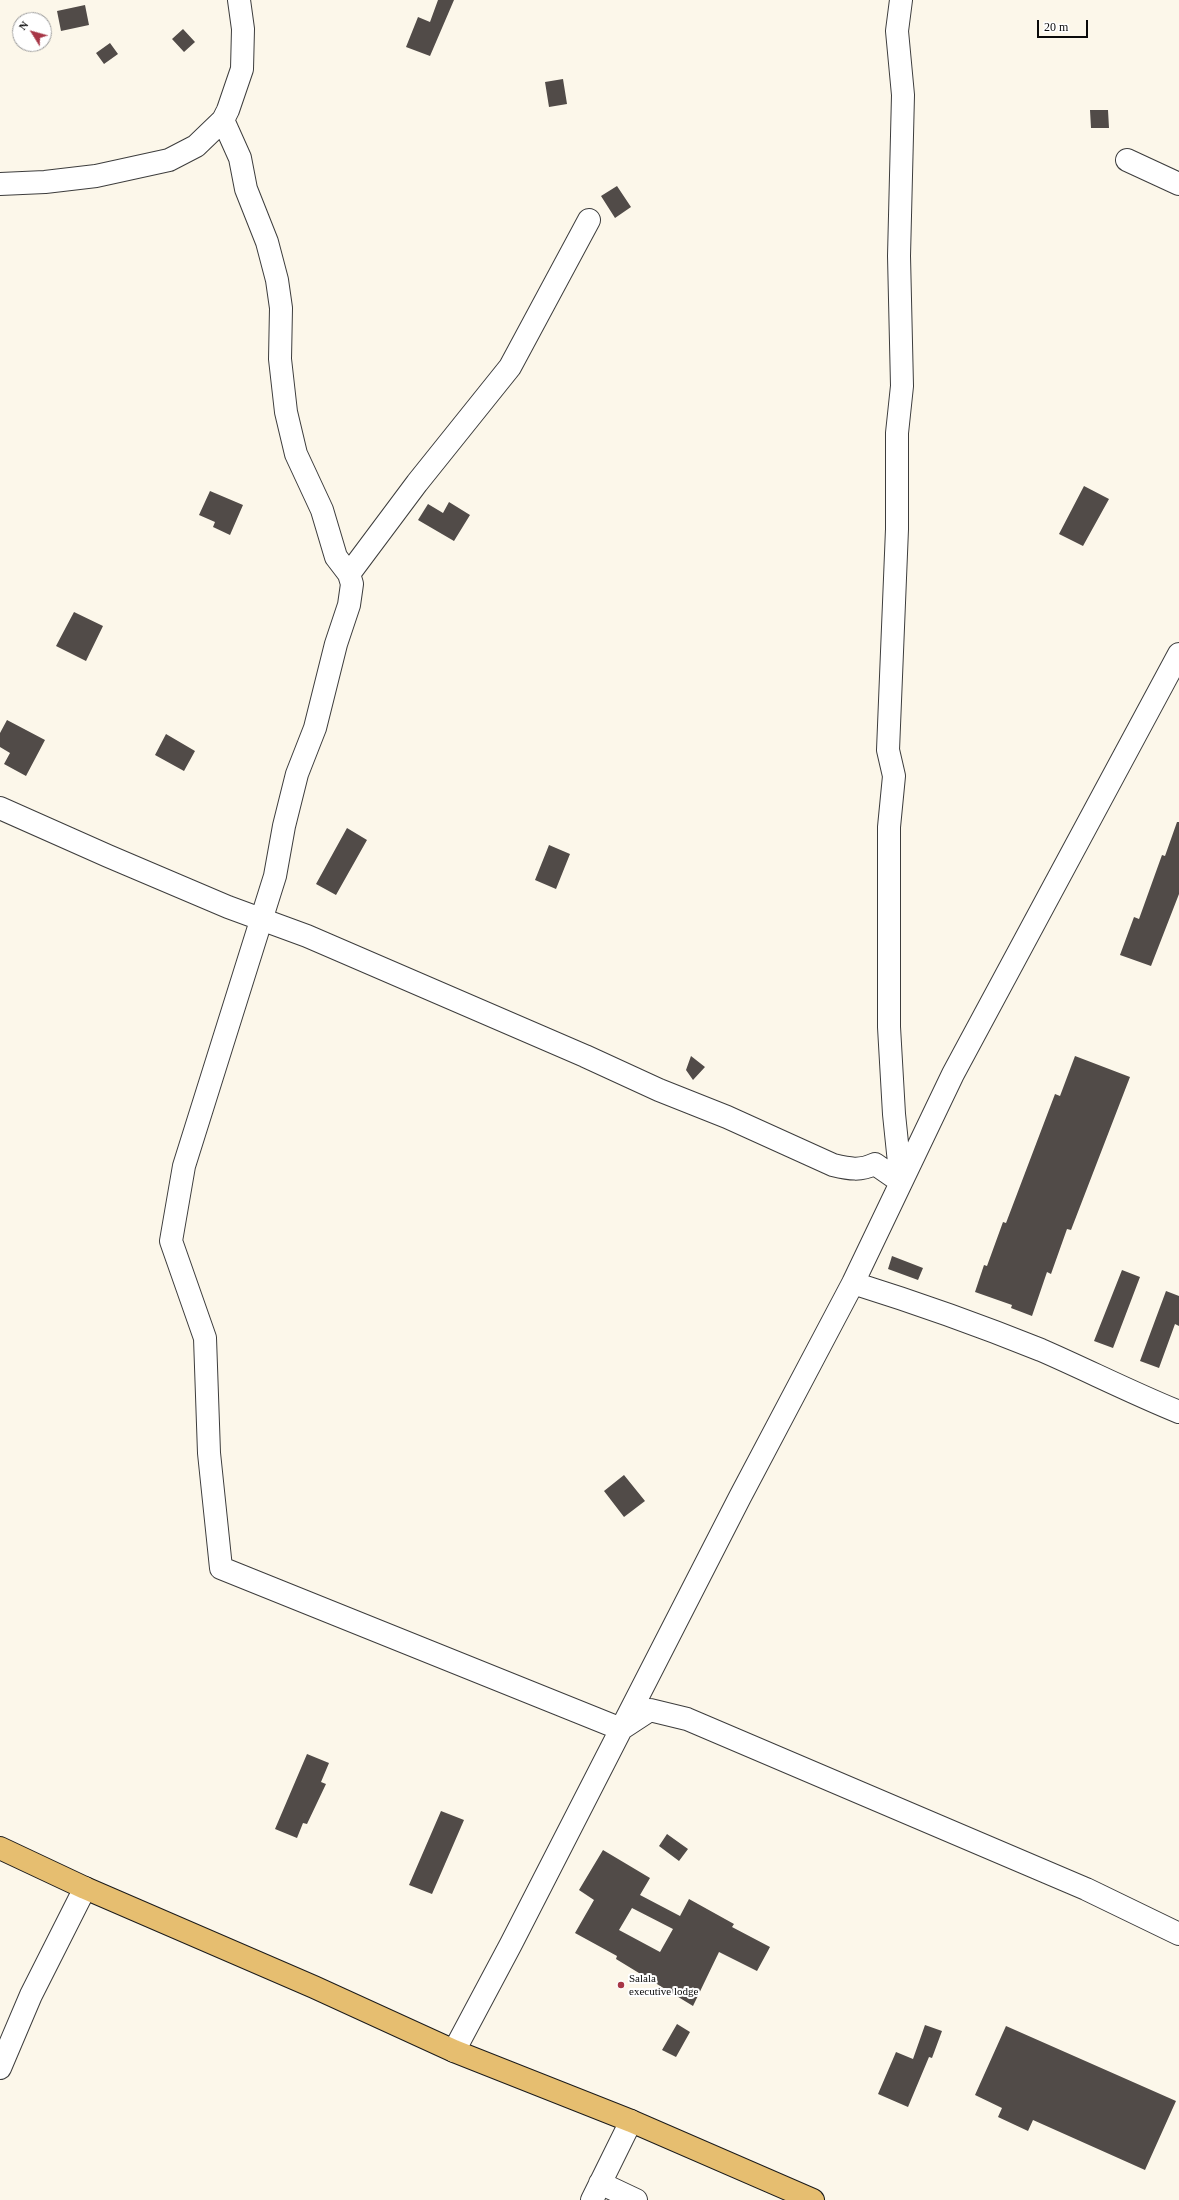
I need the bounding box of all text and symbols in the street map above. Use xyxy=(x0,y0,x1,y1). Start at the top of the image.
north arrow xyxy=(12,12,52,52)
scale bar xyxy=(1039,12,1090,38)
text: N xyxy=(16,19,30,32)
text: 20 m xyxy=(1044,20,1068,34)
place label: Salala executive lodge xyxy=(629,1972,698,1998)
marker: Salala executive lodge xyxy=(616,1980,626,1990)

